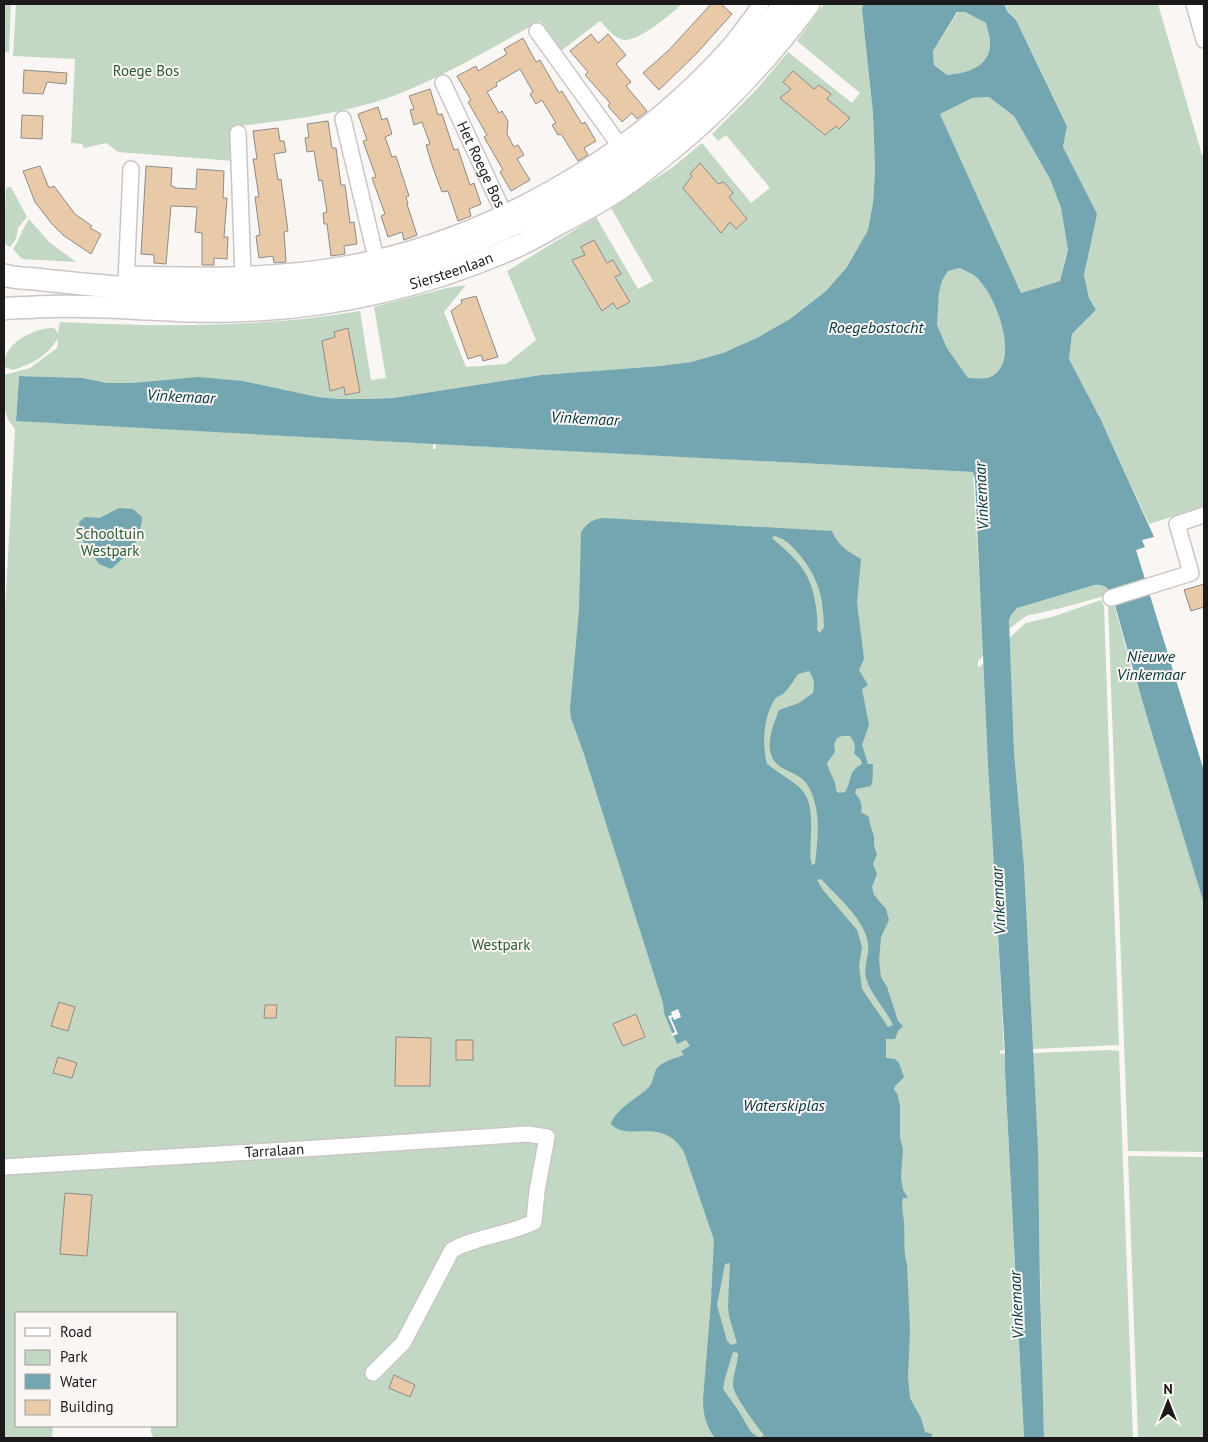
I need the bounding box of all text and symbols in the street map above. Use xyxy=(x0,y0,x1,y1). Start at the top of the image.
park label: Roege Bos xyxy=(113,61,179,80)
street label: Het Roege Bos xyxy=(453,118,510,211)
street label: Siersteenlaan xyxy=(407,248,496,293)
water label: Roegebostocht xyxy=(828,317,925,337)
water label: Vinkemaar xyxy=(146,384,217,408)
water label: Vinkemaar xyxy=(550,406,621,430)
water label: Vinkemaar xyxy=(969,460,993,531)
park label: Schooltuin Westpark xyxy=(76,524,144,560)
water label: Nieuwe Vinkemaar xyxy=(1117,646,1187,684)
water label: Vinkemaar xyxy=(986,865,1010,936)
park label: Westpark xyxy=(472,935,531,954)
water label: Waterskiplas xyxy=(743,1095,826,1115)
street label: Tarralaan xyxy=(244,1139,305,1161)
water label: Vinkemaar xyxy=(1004,1269,1028,1340)
legend xyxy=(15,1312,178,1427)
text: Road xyxy=(60,1322,92,1341)
text: Park xyxy=(60,1347,88,1366)
text: Water xyxy=(60,1372,97,1391)
north arrow xyxy=(1143,1377,1193,1427)
text: N xyxy=(1163,1380,1173,1398)
text: Building xyxy=(60,1397,114,1416)

